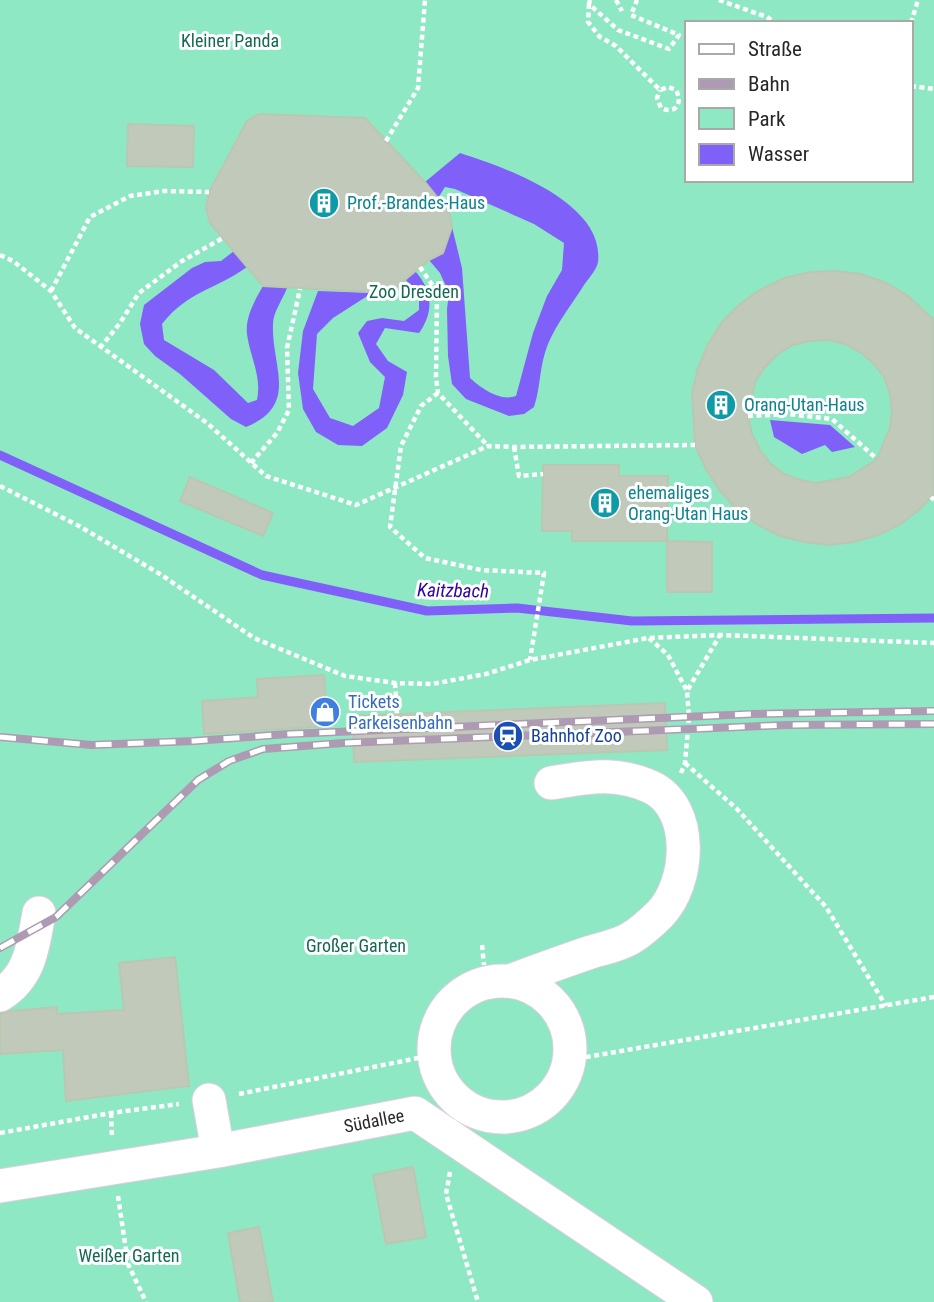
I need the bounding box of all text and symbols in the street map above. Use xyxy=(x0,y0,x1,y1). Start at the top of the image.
legend xyxy=(685,21,913,182)
park label: Kleiner Panda xyxy=(181,30,279,51)
text: Straße xyxy=(748,37,802,61)
text: Bahn xyxy=(748,72,790,96)
text: Park xyxy=(748,107,786,131)
text: Wasser xyxy=(748,142,809,166)
building icon: Prof.-Brandes-Haus xyxy=(307,186,341,220)
place label: Prof.-Brandes-Haus xyxy=(347,192,485,213)
park label: Zoo Dresden xyxy=(369,281,459,302)
building icon: Orang-Utan-Haus xyxy=(704,388,738,422)
place label: Orang-Utan-Haus xyxy=(744,394,865,415)
place label: ehemaliges Orang-Utan Haus xyxy=(628,482,748,524)
building icon: ehemaliges Orang-Utan Haus xyxy=(588,486,622,520)
water label: Kaitzbach xyxy=(417,578,489,603)
place label: Tickets Parkeisenbahn xyxy=(348,691,453,733)
shop icon: Tickets Parkeisenbahn xyxy=(308,695,342,729)
station icon: Bahnhof Zoo xyxy=(491,719,525,753)
place label: Bahnhof Zoo xyxy=(531,725,622,746)
park label: Großer Garten xyxy=(306,935,406,956)
street label: Südallee xyxy=(342,1104,406,1137)
park label: Weißer Garten xyxy=(78,1245,180,1266)

